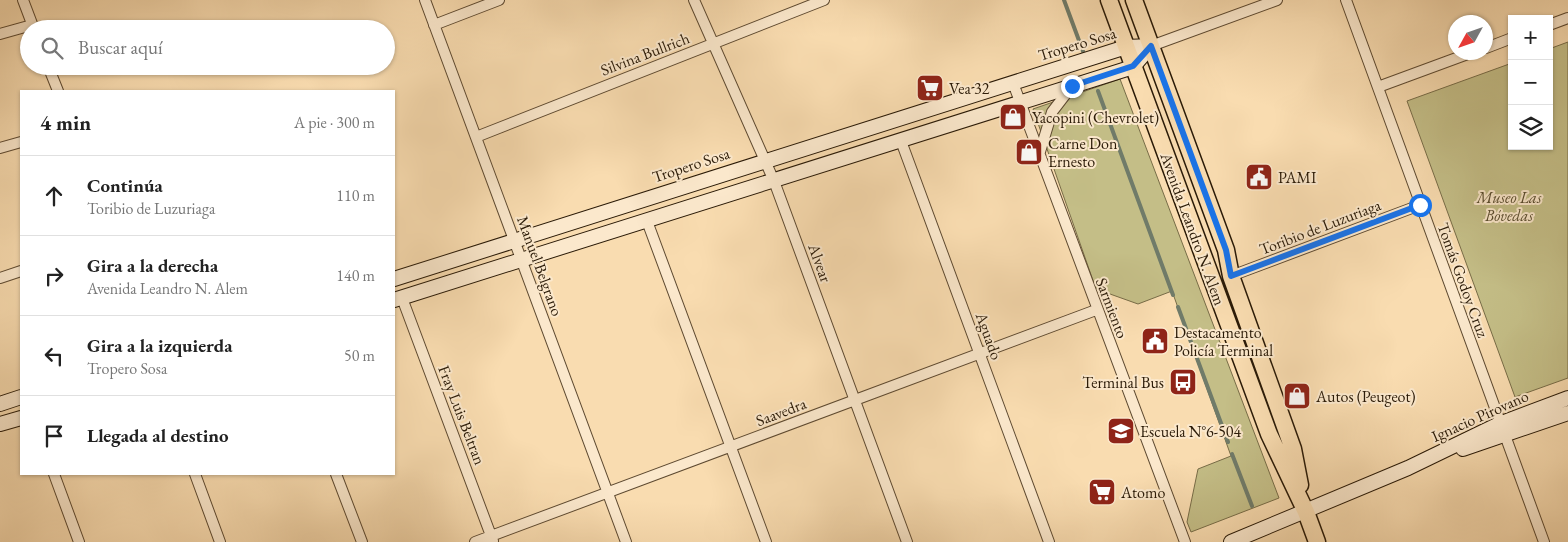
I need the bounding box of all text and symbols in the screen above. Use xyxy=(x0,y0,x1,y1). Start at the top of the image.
north arrow xyxy=(1448,15,1493,60)
map controls xyxy=(1508,15,1553,150)
button: + xyxy=(1508,15,1553,60)
search box xyxy=(20,20,395,75)
street label: Tropero Sosa xyxy=(1036,22,1119,66)
street label: Silvina Bullrich xyxy=(598,27,692,81)
icon: search xyxy=(38,34,66,62)
text: Buscar aquí xyxy=(78,35,163,60)
button: − xyxy=(1508,60,1553,105)
supermarket icon: Vea 32 xyxy=(915,73,945,103)
route end xyxy=(1061,75,1084,98)
place label: Vea 32 xyxy=(949,78,990,99)
shop icon: Yacopini (Chevrolet) xyxy=(998,102,1028,132)
button: layers xyxy=(1508,105,1553,150)
place label: Yacopini (Chevrolet) xyxy=(1032,107,1159,128)
text: 4 min xyxy=(40,109,91,136)
text: A pie · 300 m xyxy=(294,112,375,133)
place label: Carne Don Ernesto xyxy=(1048,133,1118,172)
shop icon: Carne Don Ernesto xyxy=(1014,137,1044,167)
street label: Tropero Sosa xyxy=(650,142,733,187)
street label: Avenida Leandro N. Alem xyxy=(1155,149,1231,309)
public building icon: PAMI xyxy=(1244,162,1274,192)
place label: PAMI xyxy=(1278,167,1317,188)
text: Continúa xyxy=(87,173,163,198)
icon: ahead xyxy=(40,182,68,210)
text: 110 m xyxy=(336,185,375,206)
park label: Museo Las Bóvedas xyxy=(1476,187,1542,226)
street label: Toribio de Luzuriaga xyxy=(1256,194,1384,260)
route start xyxy=(1409,194,1432,217)
text: Toribio de Luzuriaga xyxy=(87,198,215,219)
street label: Manuel Belgrano xyxy=(512,213,568,319)
street label: Tomás Godoy Cruz xyxy=(1432,220,1494,340)
street label: Alvear xyxy=(803,240,837,286)
text: Gira a la derecha xyxy=(87,253,218,278)
icon: right xyxy=(40,262,68,290)
text: 140 m xyxy=(336,265,375,286)
street label: Sarmiento xyxy=(1091,275,1133,341)
text: Avenida Leandro N. Alem xyxy=(87,278,248,299)
street label: Aguado xyxy=(970,309,1007,363)
place label: Destacamento Policía Terminal xyxy=(1174,322,1273,361)
public building icon: Destacamento Policía Terminal xyxy=(1140,326,1170,356)
text: Gira a la izquierda xyxy=(87,333,233,358)
icon: left xyxy=(40,342,68,370)
text: 50 m xyxy=(344,345,375,366)
text: Tropero Sosa xyxy=(87,358,167,379)
street label: Fray Luis Beltran xyxy=(433,362,491,468)
bus stop icon: Terminal Bus xyxy=(1168,367,1198,397)
place label: Terminal Bus xyxy=(1082,372,1164,393)
shop icon: Autos (Peugeot) xyxy=(1282,381,1312,411)
street label: Ignacio Pirovano xyxy=(1428,385,1532,447)
place label: Autos (Peugeot) xyxy=(1315,386,1416,407)
street label: Saavedra xyxy=(753,393,810,431)
school or university icon: Escuela N°6-504 xyxy=(1106,416,1136,446)
place label: Escuela N°6-504 xyxy=(1140,421,1242,442)
icon: arrive xyxy=(40,422,68,450)
text: Llegada al destino xyxy=(87,423,229,448)
supermarket icon: Atomo xyxy=(1087,477,1117,507)
place label: Atomo xyxy=(1120,482,1165,503)

